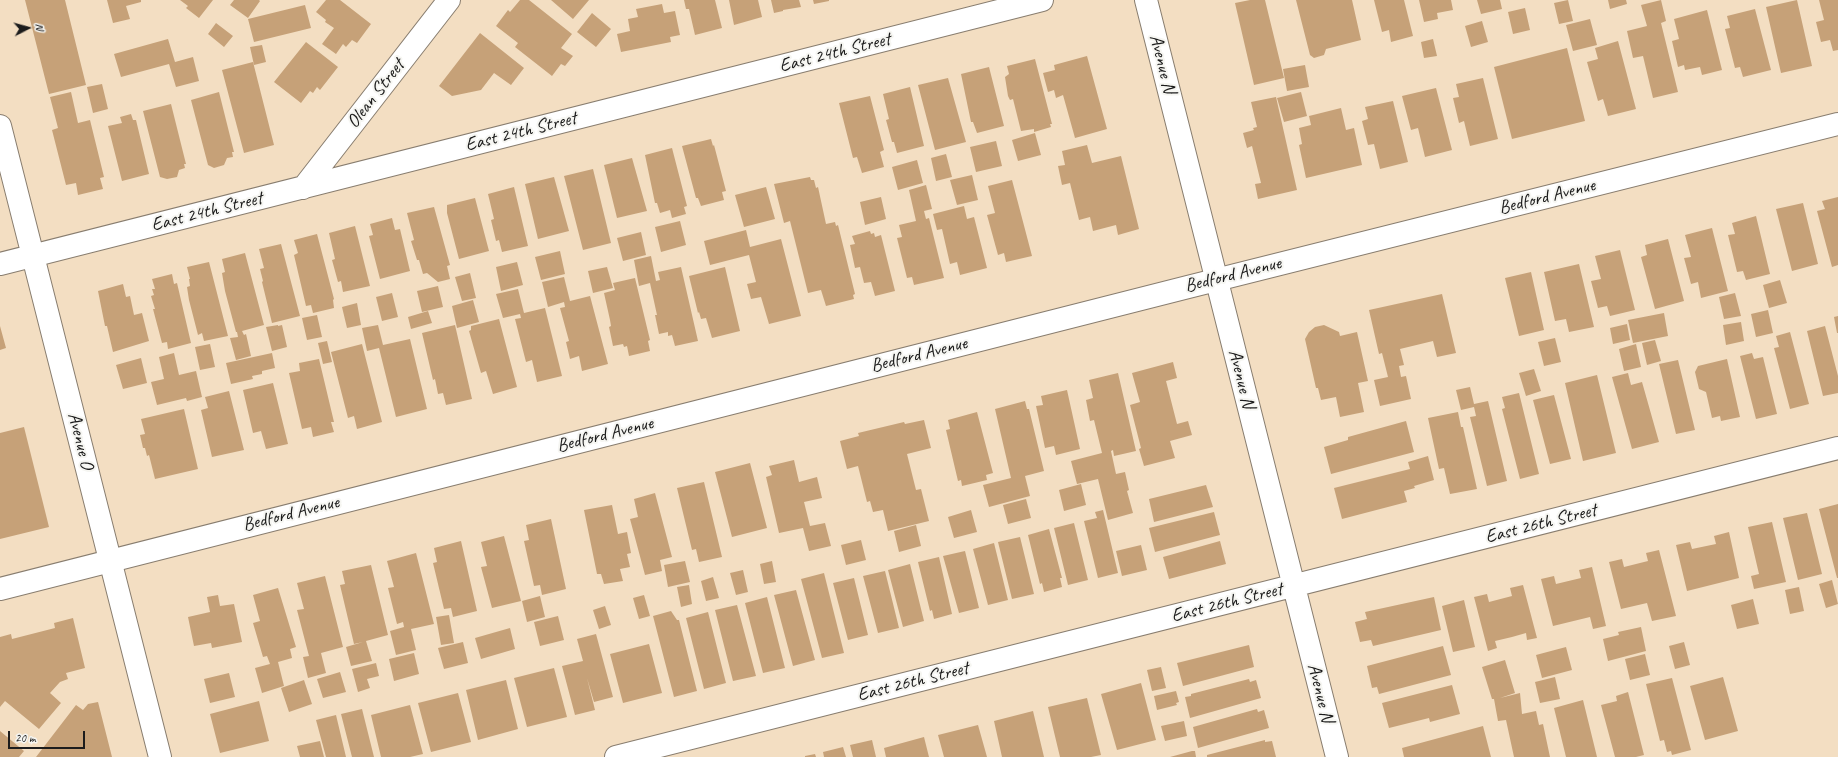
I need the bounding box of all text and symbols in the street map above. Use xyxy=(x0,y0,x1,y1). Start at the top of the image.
north arrow xyxy=(8,8,48,48)
text: N xyxy=(33,23,47,31)
street label: East 24th Street xyxy=(777,28,893,78)
street label: Avenue N xyxy=(1144,32,1180,96)
street label: Olean Street xyxy=(342,55,410,133)
street label: East 24th Street xyxy=(463,107,579,157)
street label: Bedford Avenue xyxy=(1497,174,1597,220)
street label: East 24th Street xyxy=(149,187,265,237)
street label: Bedford Avenue xyxy=(1183,252,1283,298)
street label: Bedford Avenue xyxy=(869,332,969,378)
street label: Avenue N xyxy=(1223,347,1259,411)
street label: Avenue O xyxy=(62,410,98,472)
street label: Bedford Avenue xyxy=(555,412,655,458)
street label: Bedford Avenue xyxy=(241,491,341,537)
street label: East 26th Street xyxy=(1483,499,1599,549)
street label: East 26th Street xyxy=(1169,578,1285,628)
street label: East 26th Street xyxy=(855,657,971,707)
street label: Avenue N xyxy=(1302,661,1338,725)
scale bar xyxy=(10,723,87,749)
text: 20 m xyxy=(15,730,35,746)

